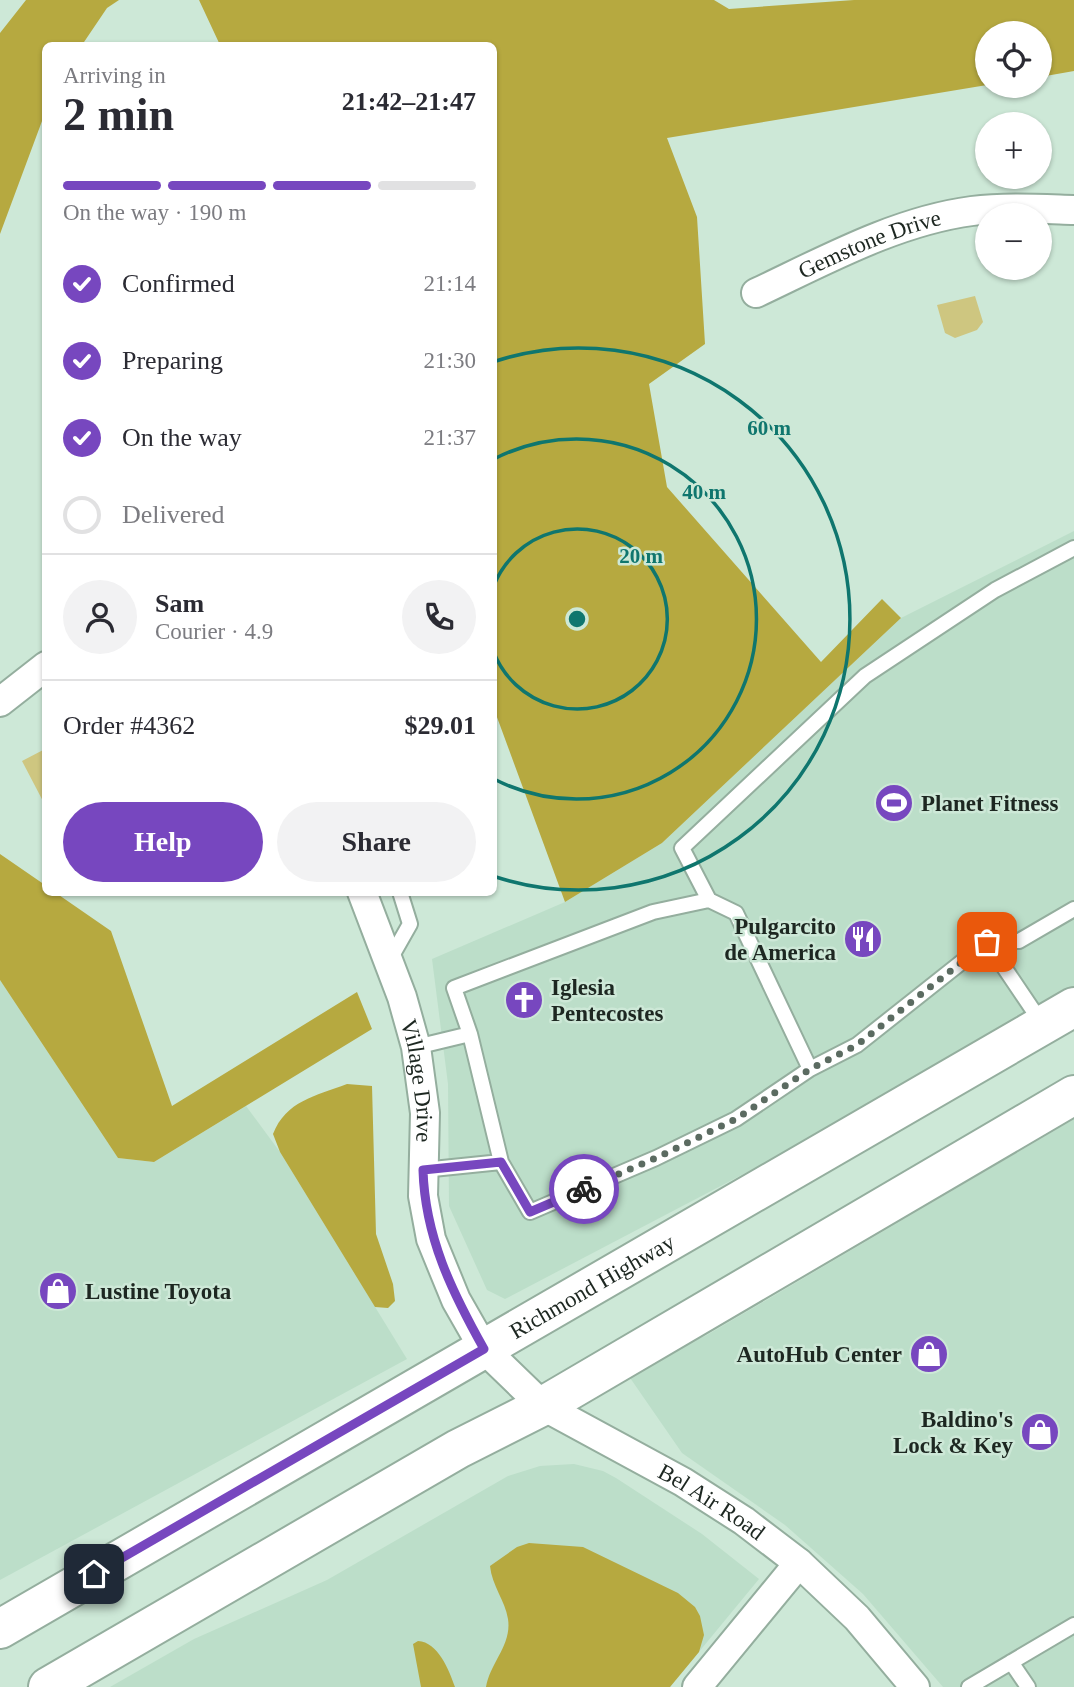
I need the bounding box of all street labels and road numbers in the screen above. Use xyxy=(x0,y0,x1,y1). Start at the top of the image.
street label: Gemstone Drive xyxy=(794,205,943,284)
street label: Village Drive xyxy=(396,1016,437,1143)
street label: Richmond Highway xyxy=(505,1229,679,1344)
street label: Bel Air Road xyxy=(654,1459,770,1546)

